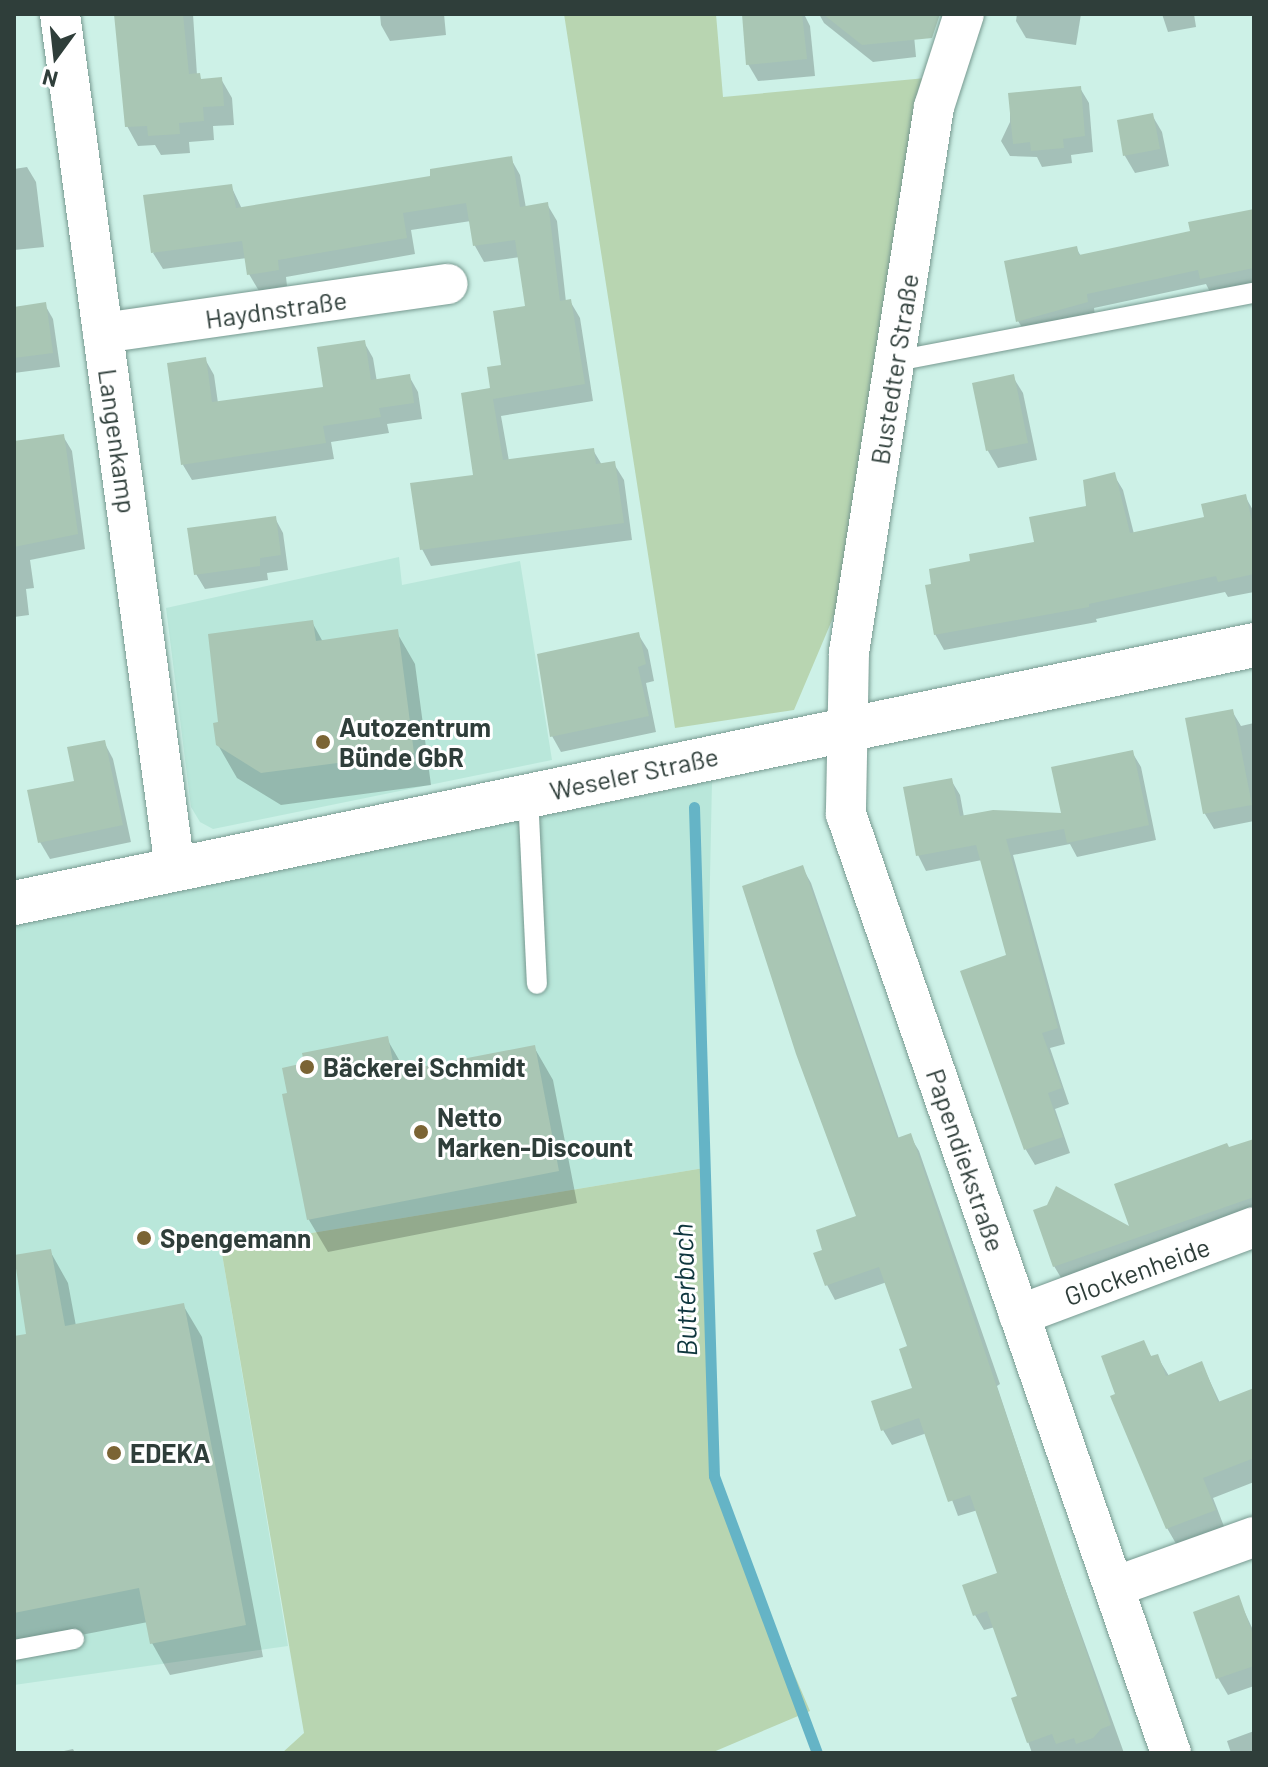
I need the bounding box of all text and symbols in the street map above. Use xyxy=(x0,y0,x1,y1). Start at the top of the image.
north arrow xyxy=(16,16,96,96)
text: N xyxy=(39,65,60,94)
street label: Bustedter Straße xyxy=(864,271,924,467)
street label: Haydnstraße xyxy=(203,284,349,334)
street label: Langenkamp xyxy=(92,367,144,515)
place label: Autozentrum Bünde GbR xyxy=(339,711,491,772)
marker: Autozentrum Bünde GbR xyxy=(314,733,332,751)
street label: Weseler Straße xyxy=(547,740,721,806)
place label: Bäckerei Schmidt xyxy=(323,1051,526,1083)
marker: Bäckerei Schmidt xyxy=(298,1058,316,1076)
street label: Papendiekstraße xyxy=(920,1065,1012,1255)
place label: Netto Marken-Discount xyxy=(437,1101,633,1162)
marker: Netto Marken-Discount xyxy=(412,1123,430,1141)
place label: Spengemann xyxy=(160,1222,311,1254)
water label: Butterbach xyxy=(665,1223,703,1357)
marker: Spengemann xyxy=(135,1229,153,1247)
street label: Glockenheide xyxy=(1060,1230,1214,1312)
place label: EDEKA xyxy=(130,1437,210,1469)
marker: EDEKA xyxy=(105,1444,123,1462)

